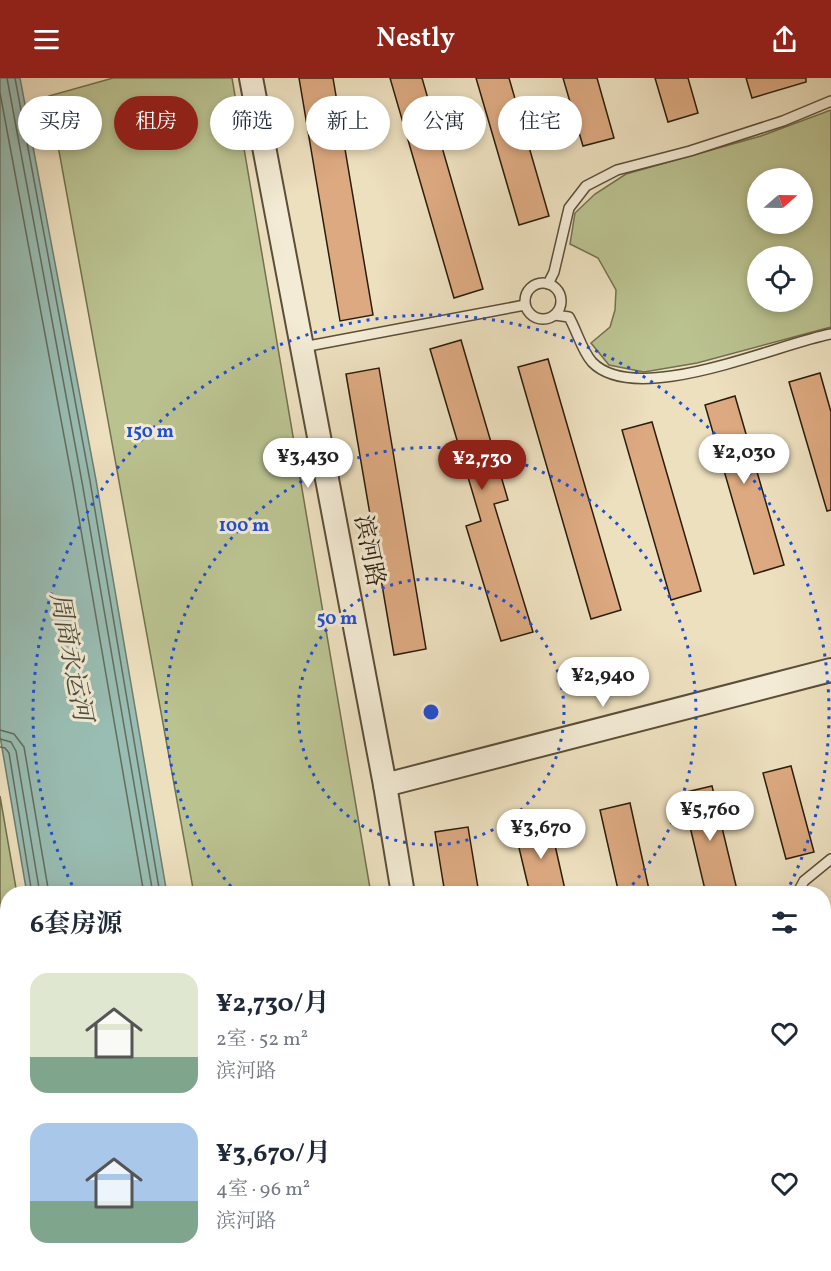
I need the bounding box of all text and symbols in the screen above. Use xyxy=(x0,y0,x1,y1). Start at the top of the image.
text: Nestly xyxy=(376,20,455,58)
icon: menu xyxy=(30,23,63,56)
icon: share xyxy=(768,23,801,56)
chip: 买房 xyxy=(18,96,102,150)
chip: 租房 xyxy=(114,96,198,150)
chip: 筛选 xyxy=(210,96,294,150)
chip: 新上 xyxy=(306,96,390,150)
chip: 公寓 xyxy=(402,96,486,150)
chip: 住宅 xyxy=(498,96,582,150)
north arrow xyxy=(747,168,813,234)
map controls xyxy=(747,168,813,312)
button: locate xyxy=(747,246,813,312)
text: 150 m xyxy=(126,420,174,445)
pin: ¥2,030 xyxy=(695,434,793,485)
pin: ¥3,430 xyxy=(259,438,357,489)
text: ¥2,030 xyxy=(712,439,776,467)
pin: ¥2,730 xyxy=(433,440,531,491)
text: ¥3,430 xyxy=(277,443,339,471)
text: ¥2,730 xyxy=(452,445,512,473)
street label: 滨河路 xyxy=(344,512,392,590)
text: 100 m xyxy=(219,514,269,539)
water label: 周商永运河 xyxy=(40,590,101,728)
text: 50 m xyxy=(317,607,357,632)
pin: ¥2,940 xyxy=(554,657,652,708)
text: ¥2,940 xyxy=(571,662,635,690)
centre of rings xyxy=(421,702,441,722)
pin: ¥5,760 xyxy=(661,791,759,842)
text: ¥5,760 xyxy=(680,796,740,824)
pin: ¥3,670 xyxy=(492,809,590,860)
text: ¥3,670 xyxy=(511,814,571,842)
icon: filters xyxy=(768,906,801,939)
text: 6套房源 xyxy=(30,907,122,943)
text: ¥2,730/月 xyxy=(216,986,330,1022)
icon: home xyxy=(78,997,150,1069)
icon: heart xyxy=(768,1017,801,1050)
text: 2室 · 52 m² xyxy=(216,1026,308,1054)
text: 滨河路 xyxy=(216,1058,276,1086)
text: ¥3,670/月 xyxy=(216,1136,331,1172)
icon: home xyxy=(78,1147,150,1219)
icon: heart xyxy=(768,1167,801,1200)
text: 4室 · 96 m² xyxy=(216,1176,310,1204)
text: 滨河路 xyxy=(216,1208,276,1236)

